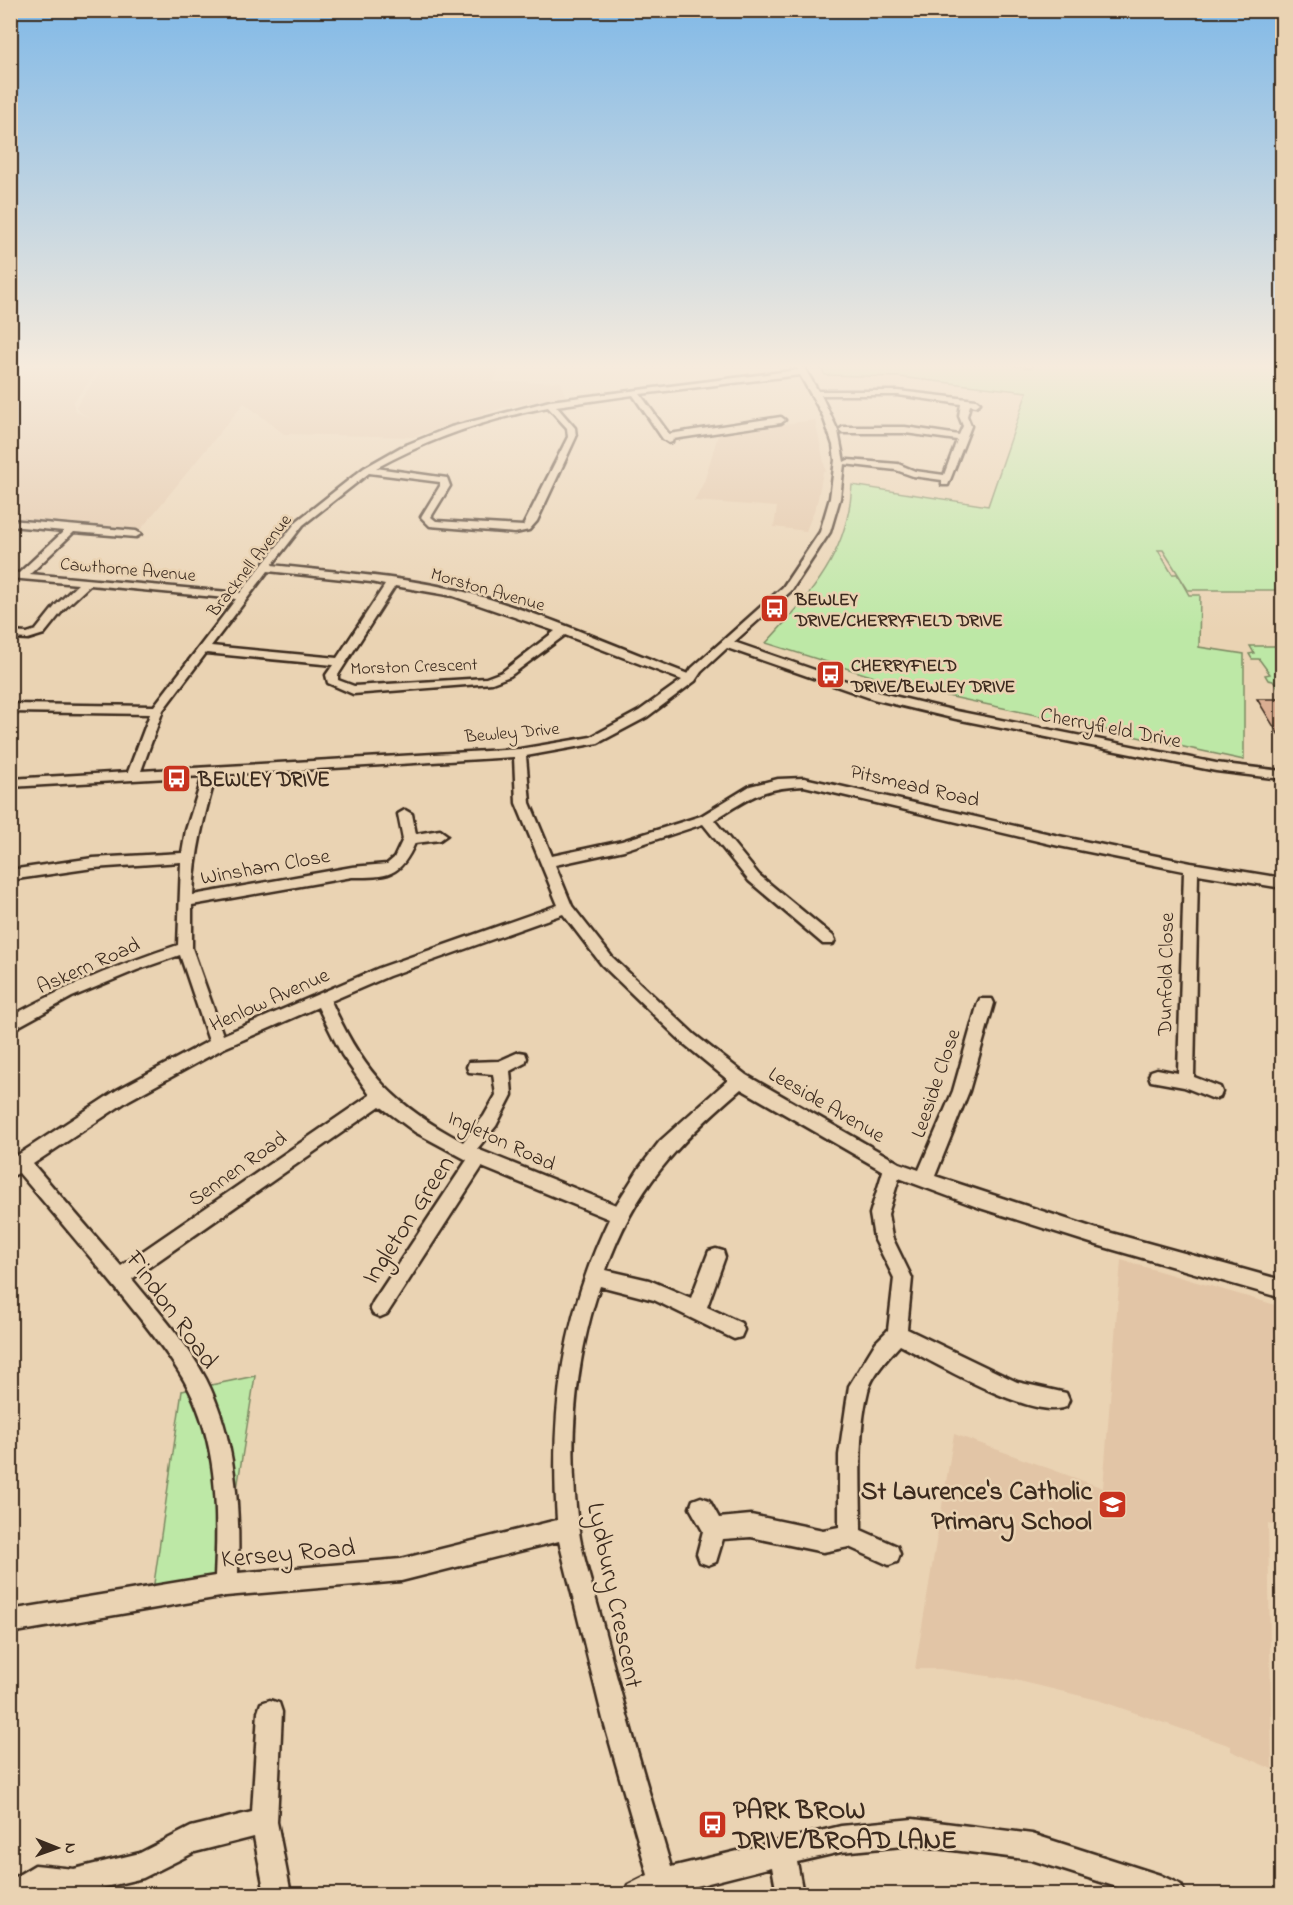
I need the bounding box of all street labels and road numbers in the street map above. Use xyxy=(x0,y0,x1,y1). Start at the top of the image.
street label: Bracknell Avenue xyxy=(201,508,300,624)
street label: Cawthorne Avenue xyxy=(59,552,198,590)
street label: Morston Avenue xyxy=(427,562,548,620)
street label: Morston Crescent xyxy=(350,653,478,683)
street label: Cherryfield Drive xyxy=(1037,701,1184,759)
street label: Bewley Drive xyxy=(463,717,561,751)
street label: Pitsmead Road xyxy=(847,757,983,816)
street label: Winsham Close xyxy=(198,842,333,894)
street label: Dunfold Close xyxy=(1151,912,1183,1037)
street label: Askern Road xyxy=(32,931,145,1003)
street label: Henlow Avenue xyxy=(205,961,335,1041)
street label: Leeside Close xyxy=(904,1025,970,1142)
street label: Leeside Avenue xyxy=(762,1060,890,1152)
street label: Ingleton Road xyxy=(441,1104,560,1182)
street label: Sennen Road xyxy=(183,1124,294,1215)
street label: Ingleton Green xyxy=(353,1148,466,1293)
street label: Findon Road xyxy=(114,1243,227,1378)
street label: Lydbury Crescent xyxy=(575,1499,651,1692)
street label: Kersey Road xyxy=(220,1530,357,1580)

